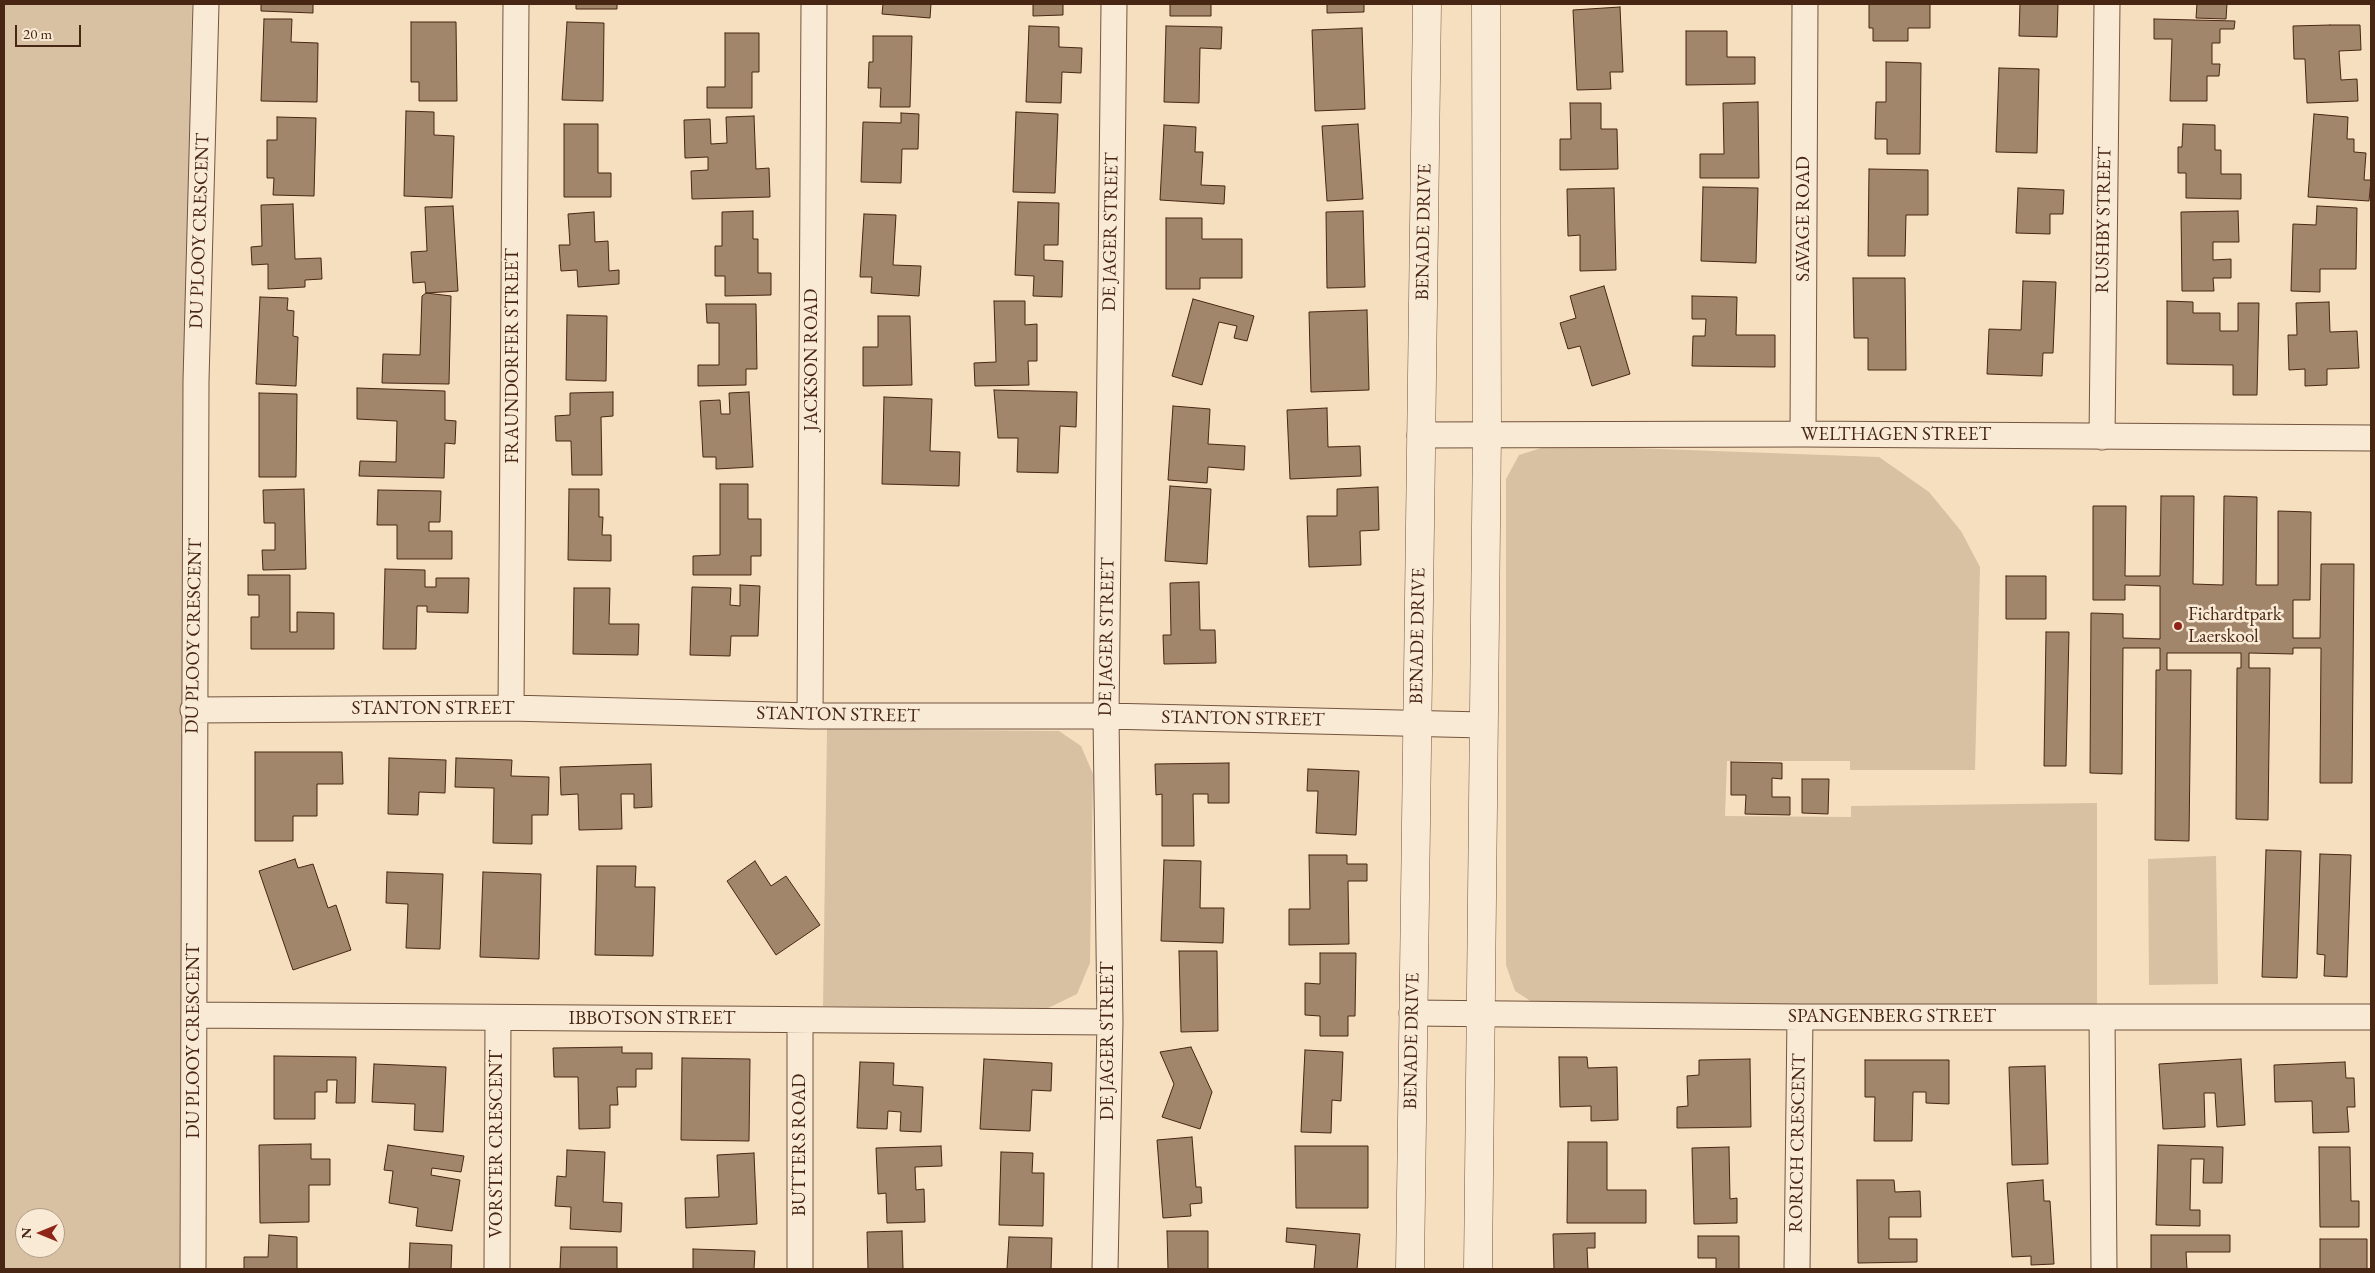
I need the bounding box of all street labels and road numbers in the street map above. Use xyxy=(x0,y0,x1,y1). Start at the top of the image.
street label: DU PLOOY CRESCENT xyxy=(185,133,215,329)
street label: RUSHBY STREET xyxy=(2091,147,2117,293)
street label: DE JAGER STREET xyxy=(1098,152,1124,312)
street label: SAVAGE ROAD xyxy=(1793,156,1815,282)
street label: BENADE DRIVE xyxy=(1411,163,1437,301)
street label: FRAUNDORFER STREET xyxy=(502,248,524,464)
street label: JACKSON ROAD xyxy=(801,289,823,431)
street label: WELTHAGEN STREET xyxy=(1801,424,1991,446)
street label: DU PLOOY CRESCENT xyxy=(181,538,207,734)
street label: DE JAGER STREET xyxy=(1094,557,1120,717)
street label: BENADE DRIVE xyxy=(1405,567,1431,705)
street label: STANTON STREET xyxy=(351,698,515,720)
street label: STANTON STREET xyxy=(756,702,920,728)
street label: STANTON STREET xyxy=(1161,706,1325,732)
street label: DU PLOOY CRESCENT xyxy=(183,943,205,1139)
street label: DE JAGER STREET xyxy=(1097,961,1119,1121)
street label: BENADE DRIVE xyxy=(1399,972,1425,1110)
street label: SPANGENBERG STREET xyxy=(1788,1006,1996,1028)
street label: IBBOTSON STREET xyxy=(568,1008,736,1030)
street label: VORSTER CRESCENT xyxy=(486,1050,508,1238)
street label: RORICH CRESCENT xyxy=(1785,1053,1811,1233)
street label: BUTTERS ROAD xyxy=(789,1074,811,1216)

